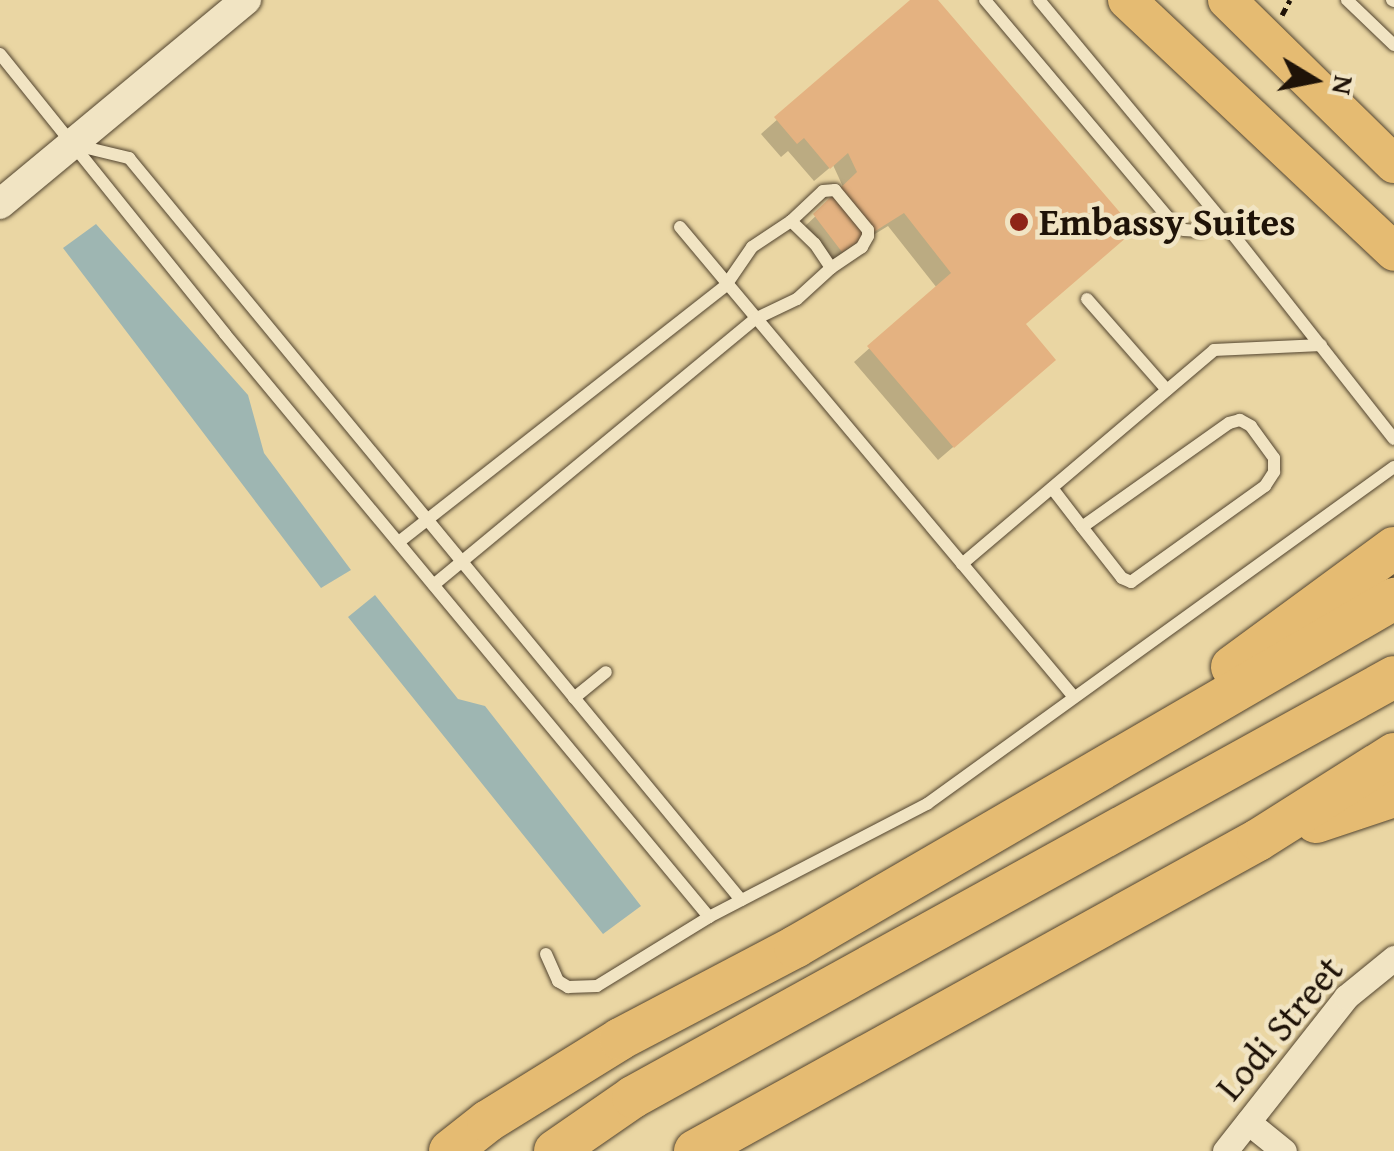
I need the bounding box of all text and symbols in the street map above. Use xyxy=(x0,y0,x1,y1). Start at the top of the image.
north arrow xyxy=(1264,30,1364,130)
text: N xyxy=(1322,73,1366,98)
place label: Embassy Suites xyxy=(1039,199,1296,245)
marker: Embassy Suites xyxy=(1008,211,1030,233)
street label: Lodi Street xyxy=(1206,947,1352,1109)

